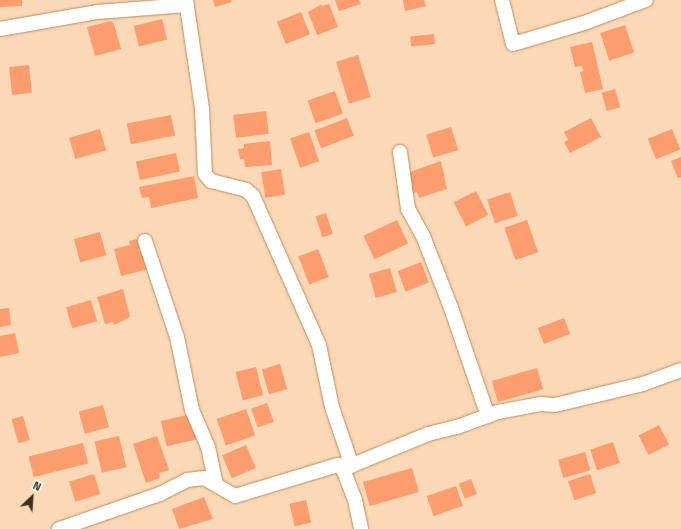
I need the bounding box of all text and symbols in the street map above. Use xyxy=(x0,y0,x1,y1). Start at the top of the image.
north arrow xyxy=(12,477,52,517)
text: N xyxy=(30,477,44,495)

